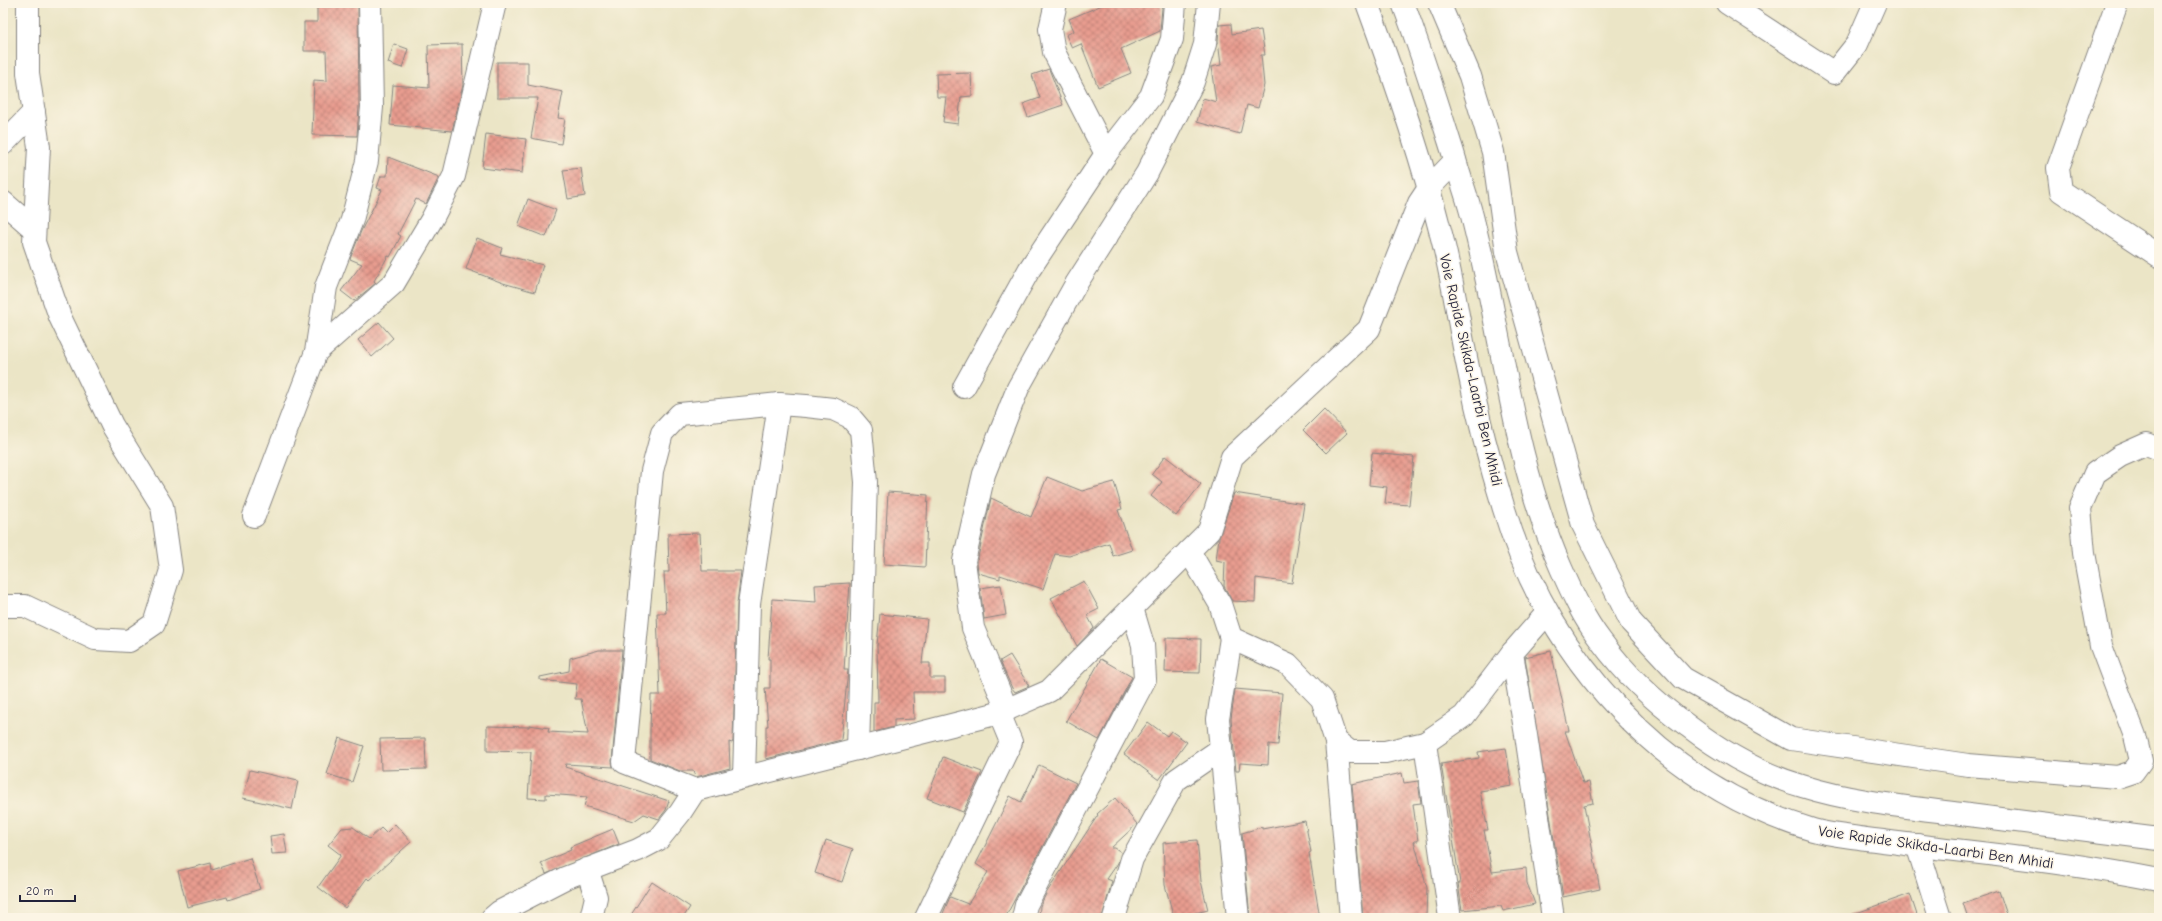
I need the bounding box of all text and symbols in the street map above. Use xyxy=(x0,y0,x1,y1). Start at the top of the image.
street label: Voie Rapide Skikda-Laarbi Ben Mhidi xyxy=(1436,252,1506,488)
street label: Voie Rapide Skikda-Laarbi Ben Mhidi xyxy=(1817,822,2055,872)
scale bar xyxy=(20,877,75,903)
text: 20 m xyxy=(26,884,54,898)

